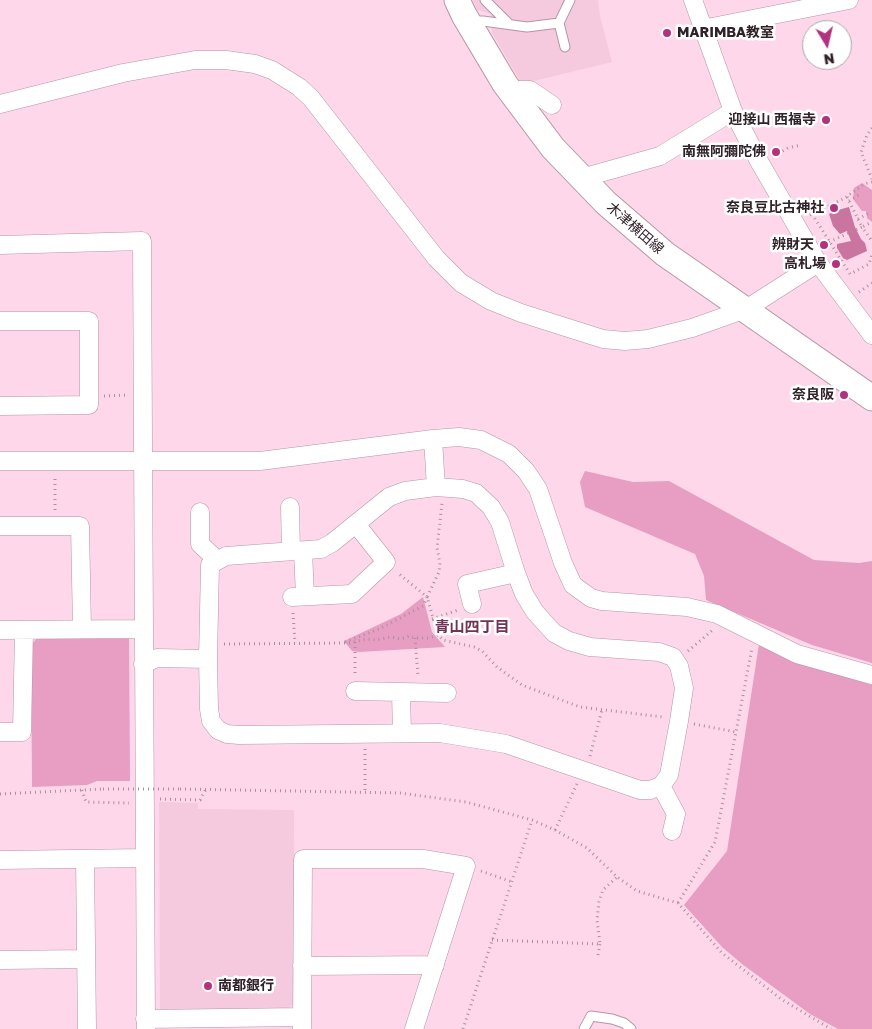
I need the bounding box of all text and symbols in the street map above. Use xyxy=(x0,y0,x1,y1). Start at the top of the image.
north arrow xyxy=(802,20,852,70)
place label: MARIMBA教室 xyxy=(677,25,774,41)
marker: MARIMBA教室 xyxy=(661,27,673,39)
text: N xyxy=(823,50,836,69)
place label: 迎接山 西福寺 xyxy=(729,112,816,128)
marker: 迎接山 西福寺 xyxy=(820,114,832,126)
place label: 南無阿彌陀佛 xyxy=(682,144,766,160)
marker: 南無阿彌陀佛 xyxy=(770,146,782,158)
street label: 木津横田線 xyxy=(603,199,667,257)
place label: 奈良豆比古神社 xyxy=(726,200,824,216)
marker: 奈良豆比古神社 xyxy=(828,202,840,214)
place label: 辨財天 xyxy=(772,237,814,253)
marker: 辨財天 xyxy=(818,239,830,251)
place label: 高札場 xyxy=(784,256,826,272)
marker: 高札場 xyxy=(830,258,842,270)
place label: 奈良阪 xyxy=(792,387,834,403)
marker: 奈良阪 xyxy=(838,389,850,401)
district label: 青山四丁目 xyxy=(435,618,509,636)
place label: 南都銀行 xyxy=(218,978,274,994)
marker: 南都銀行 xyxy=(202,980,214,992)

